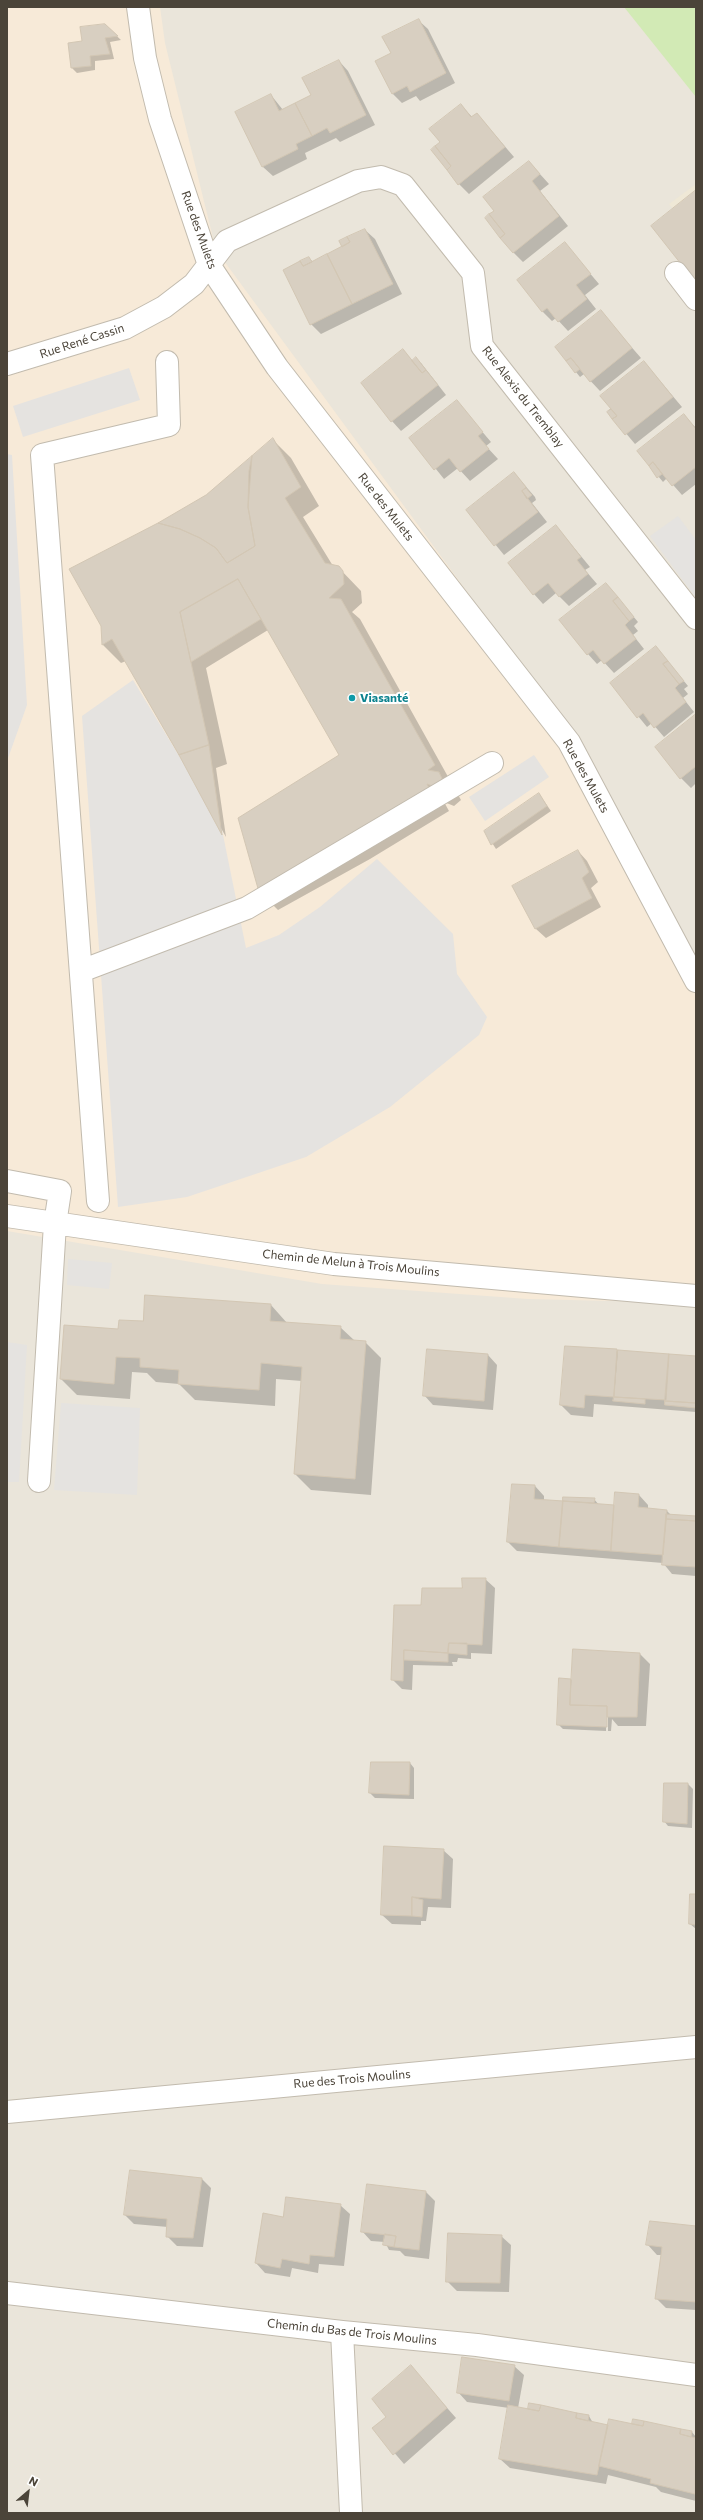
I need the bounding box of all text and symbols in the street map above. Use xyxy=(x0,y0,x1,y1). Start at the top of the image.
street label: Rue des Mulets xyxy=(178,189,220,271)
street label: Rue René Cassin xyxy=(38,321,126,361)
street label: Rue Alexis du Tremblay xyxy=(479,343,567,451)
street label: Rue des Mulets xyxy=(355,470,417,544)
place label: Viasanté xyxy=(360,691,408,705)
marker: Viasanté xyxy=(347,693,357,703)
street label: Rue des Mulets xyxy=(560,737,612,815)
street label: Chemin de Melun à Trois Moulins xyxy=(262,1247,440,1279)
street label: Rue des Trois Moulins xyxy=(293,2067,411,2091)
street label: Chemin du Bas de Trois Moulins xyxy=(266,2316,438,2348)
north arrow xyxy=(8,2472,48,2512)
text: N xyxy=(27,2473,41,2489)

